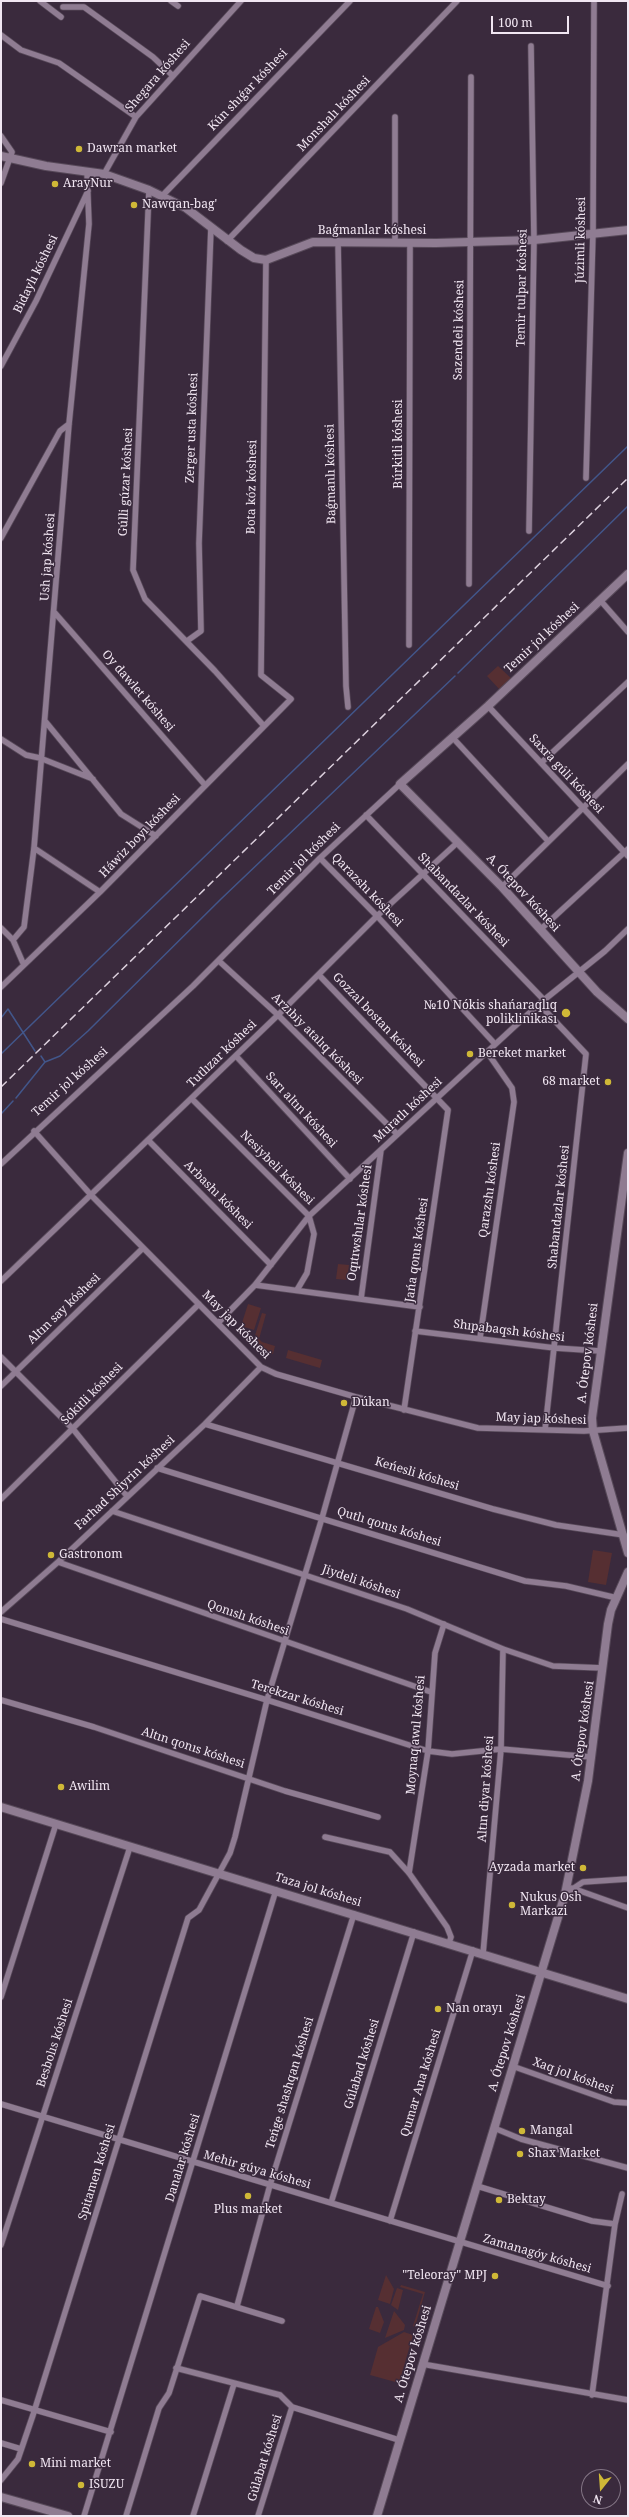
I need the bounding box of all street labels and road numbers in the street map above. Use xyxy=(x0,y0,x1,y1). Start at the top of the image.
street label: Shegara kóshesi xyxy=(123,37,193,115)
street label: Kún shıǵar kóshesi xyxy=(205,46,291,134)
street label: Monshalı kóshesi xyxy=(295,73,373,155)
street label: Júzimli kóshesi xyxy=(573,197,589,283)
street label: Baǵmanlar kóshesi xyxy=(318,224,426,238)
street label: Temir tulpar kóshesi xyxy=(514,229,530,347)
street label: Bidaylı kóshesi xyxy=(11,232,61,316)
street label: Sazendeli kóshesi xyxy=(451,280,467,380)
street label: Zerger usta kóshesi xyxy=(183,373,201,483)
street label: Búrkitli kóshesi xyxy=(392,399,406,489)
street label: Baǵmanlı kóshesi xyxy=(323,424,339,524)
street label: Gúlli gúzar kóshesi xyxy=(116,427,136,537)
street label: Bota kóz kóshesi xyxy=(244,440,260,534)
street label: Ush jap kóshesi xyxy=(38,513,58,601)
street label: Temir jol kóshesi xyxy=(502,600,582,676)
street label: Oy dawlet kóshesi xyxy=(99,647,177,735)
street label: Saxra gúli kóshesi xyxy=(526,732,606,816)
street label: Háwiz boyı kóshesi xyxy=(97,791,183,881)
street label: Temir jol kóshesi xyxy=(265,820,343,898)
street label: Qarazshı kóshesi xyxy=(328,850,406,930)
street label: Shabandazlar kóshesi xyxy=(415,850,511,950)
street label: A. Ótepov kóshesi xyxy=(483,851,563,935)
street label: Gozzal bostan kóshesi xyxy=(329,970,427,1070)
street label: Arzıbiy atalıq kóshesi xyxy=(268,990,366,1088)
street label: Tutlızar kóshesi xyxy=(184,1017,260,1091)
street label: Temir jol kóshesi xyxy=(29,1044,111,1120)
street label: Sarı altın kóshesi xyxy=(262,1069,340,1151)
street label: Muratlı kóshesi xyxy=(371,1075,445,1145)
street label: Nesiybeli kóshesi xyxy=(237,1128,317,1208)
street label: Qarazshı kóshesi xyxy=(476,1141,504,1239)
street label: Shabandazlar kóshesi xyxy=(545,1144,573,1270)
street label: Arbashı kóshesi xyxy=(181,1158,255,1232)
street label: Oqıtıwshılar kóshesi xyxy=(345,1164,375,1282)
street label: Jańa qonıs kóshesi xyxy=(403,1197,431,1303)
street label: Altın say kóshesi xyxy=(25,1271,103,1347)
street label: May jap kóshesi xyxy=(199,1288,273,1362)
street label: A. Ótepov kóshesi xyxy=(575,1302,601,1404)
street label: Shıpabaqsh kóshesi xyxy=(452,1317,566,1345)
street label: Sókitli kóshesi xyxy=(58,1360,126,1428)
street label: May jap kóshesi xyxy=(495,1410,587,1428)
street label: Farhad Shiyrin kóshesi xyxy=(72,1433,178,1533)
street label: Keńesli kóshesi xyxy=(373,1454,461,1494)
street label: Qutlı qonıs kóshesi xyxy=(335,1504,443,1550)
street label: Jiydeli kóshesi xyxy=(320,1562,402,1602)
street label: Qonıslı kóshesi xyxy=(205,1597,291,1639)
street label: Moynaq awıl kóshesi xyxy=(404,1675,428,1795)
street label: Terekzar kóshesi xyxy=(249,1677,345,1719)
street label: A. Ótepov kóshesi xyxy=(569,1680,597,1782)
street label: Altın qonıs kóshesi xyxy=(139,1724,247,1772)
street label: Altın diyar kóshesi xyxy=(475,1735,497,1843)
street label: Taza jol kóshesi xyxy=(273,1870,363,1910)
street label: A. Ótepov kóshesi xyxy=(485,1993,529,2093)
street label: Besbolıs kóshesi xyxy=(34,1997,76,2089)
street label: Teńge shashqan kóshesi xyxy=(263,2015,317,2151)
street label: Gúlabad kóshesi xyxy=(341,2017,383,2111)
street label: Qumar Ana kóshesi xyxy=(398,2027,444,2139)
street label: Xaq jol kóshesi xyxy=(531,2055,615,2097)
street label: Danalar kóshesi xyxy=(163,2112,203,2204)
street label: Spitamen kóshesi xyxy=(76,2122,118,2222)
street label: Mehir gúyа kóshesi xyxy=(202,2148,312,2192)
street label: Zamanagóy kóshesi xyxy=(481,2232,593,2276)
street label: A. Ótepov kóshesi xyxy=(391,2304,435,2404)
street label: Gúlabat kóshesi xyxy=(245,2413,285,2503)

